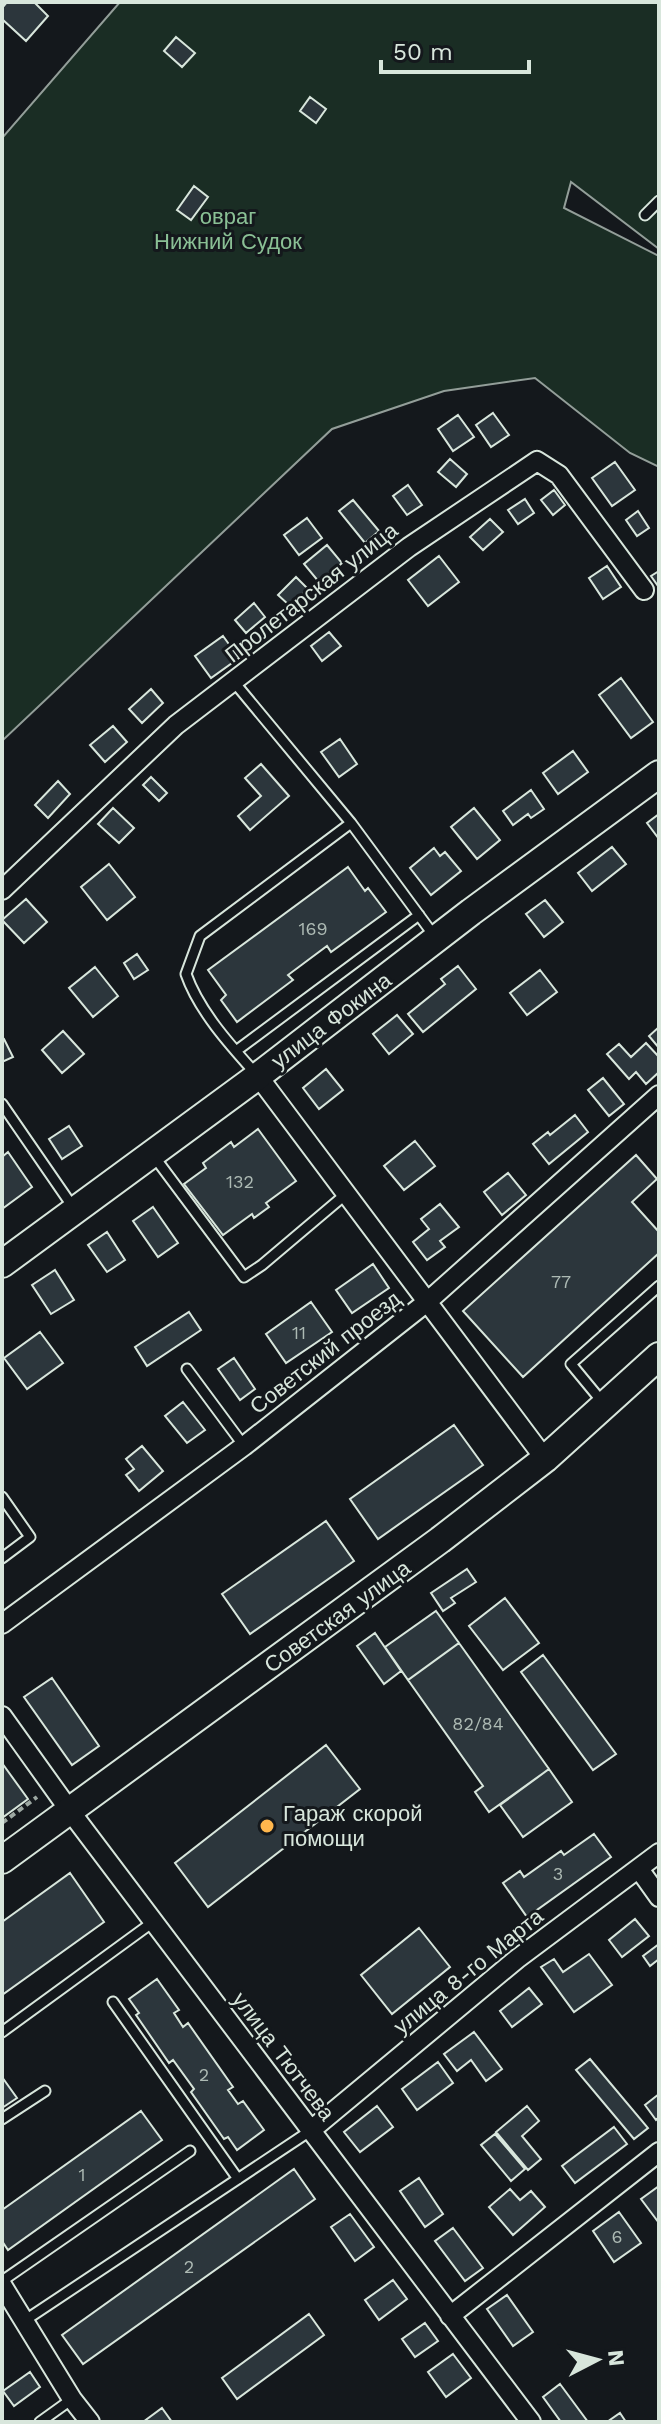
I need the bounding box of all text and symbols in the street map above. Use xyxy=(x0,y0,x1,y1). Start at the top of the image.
scale bar xyxy=(381,24,529,74)
text: 50 m xyxy=(393,38,453,66)
park label: овраг Нижний Судок xyxy=(154,204,302,254)
street label: Пролетарская улица xyxy=(220,517,403,667)
house number: 169 xyxy=(298,918,328,939)
street label: улица Фокина xyxy=(267,967,397,1073)
house number: 132 xyxy=(226,1171,254,1192)
house number: 77 xyxy=(551,1271,571,1292)
street label: Советский проезд xyxy=(245,1286,406,1419)
house number: 11 xyxy=(292,1322,306,1343)
street label: Советская улица xyxy=(260,1555,416,1678)
house number: 82/84 xyxy=(452,1713,504,1734)
place label: Гараж скорой помощи xyxy=(283,1801,422,1851)
marker: Гараж скорой помощи xyxy=(258,1817,276,1835)
house number: 3 xyxy=(553,1863,563,1884)
street label: улица 8-го Марта xyxy=(389,1903,549,2039)
street label: улица Тютчева xyxy=(227,1987,340,2126)
house number: 2 xyxy=(199,2064,209,2085)
house number: 1 xyxy=(78,2164,86,2185)
house number: 6 xyxy=(612,2226,622,2247)
house number: 2 xyxy=(184,2256,194,2277)
north arrow xyxy=(557,2320,637,2400)
text: N xyxy=(603,2349,630,2367)

